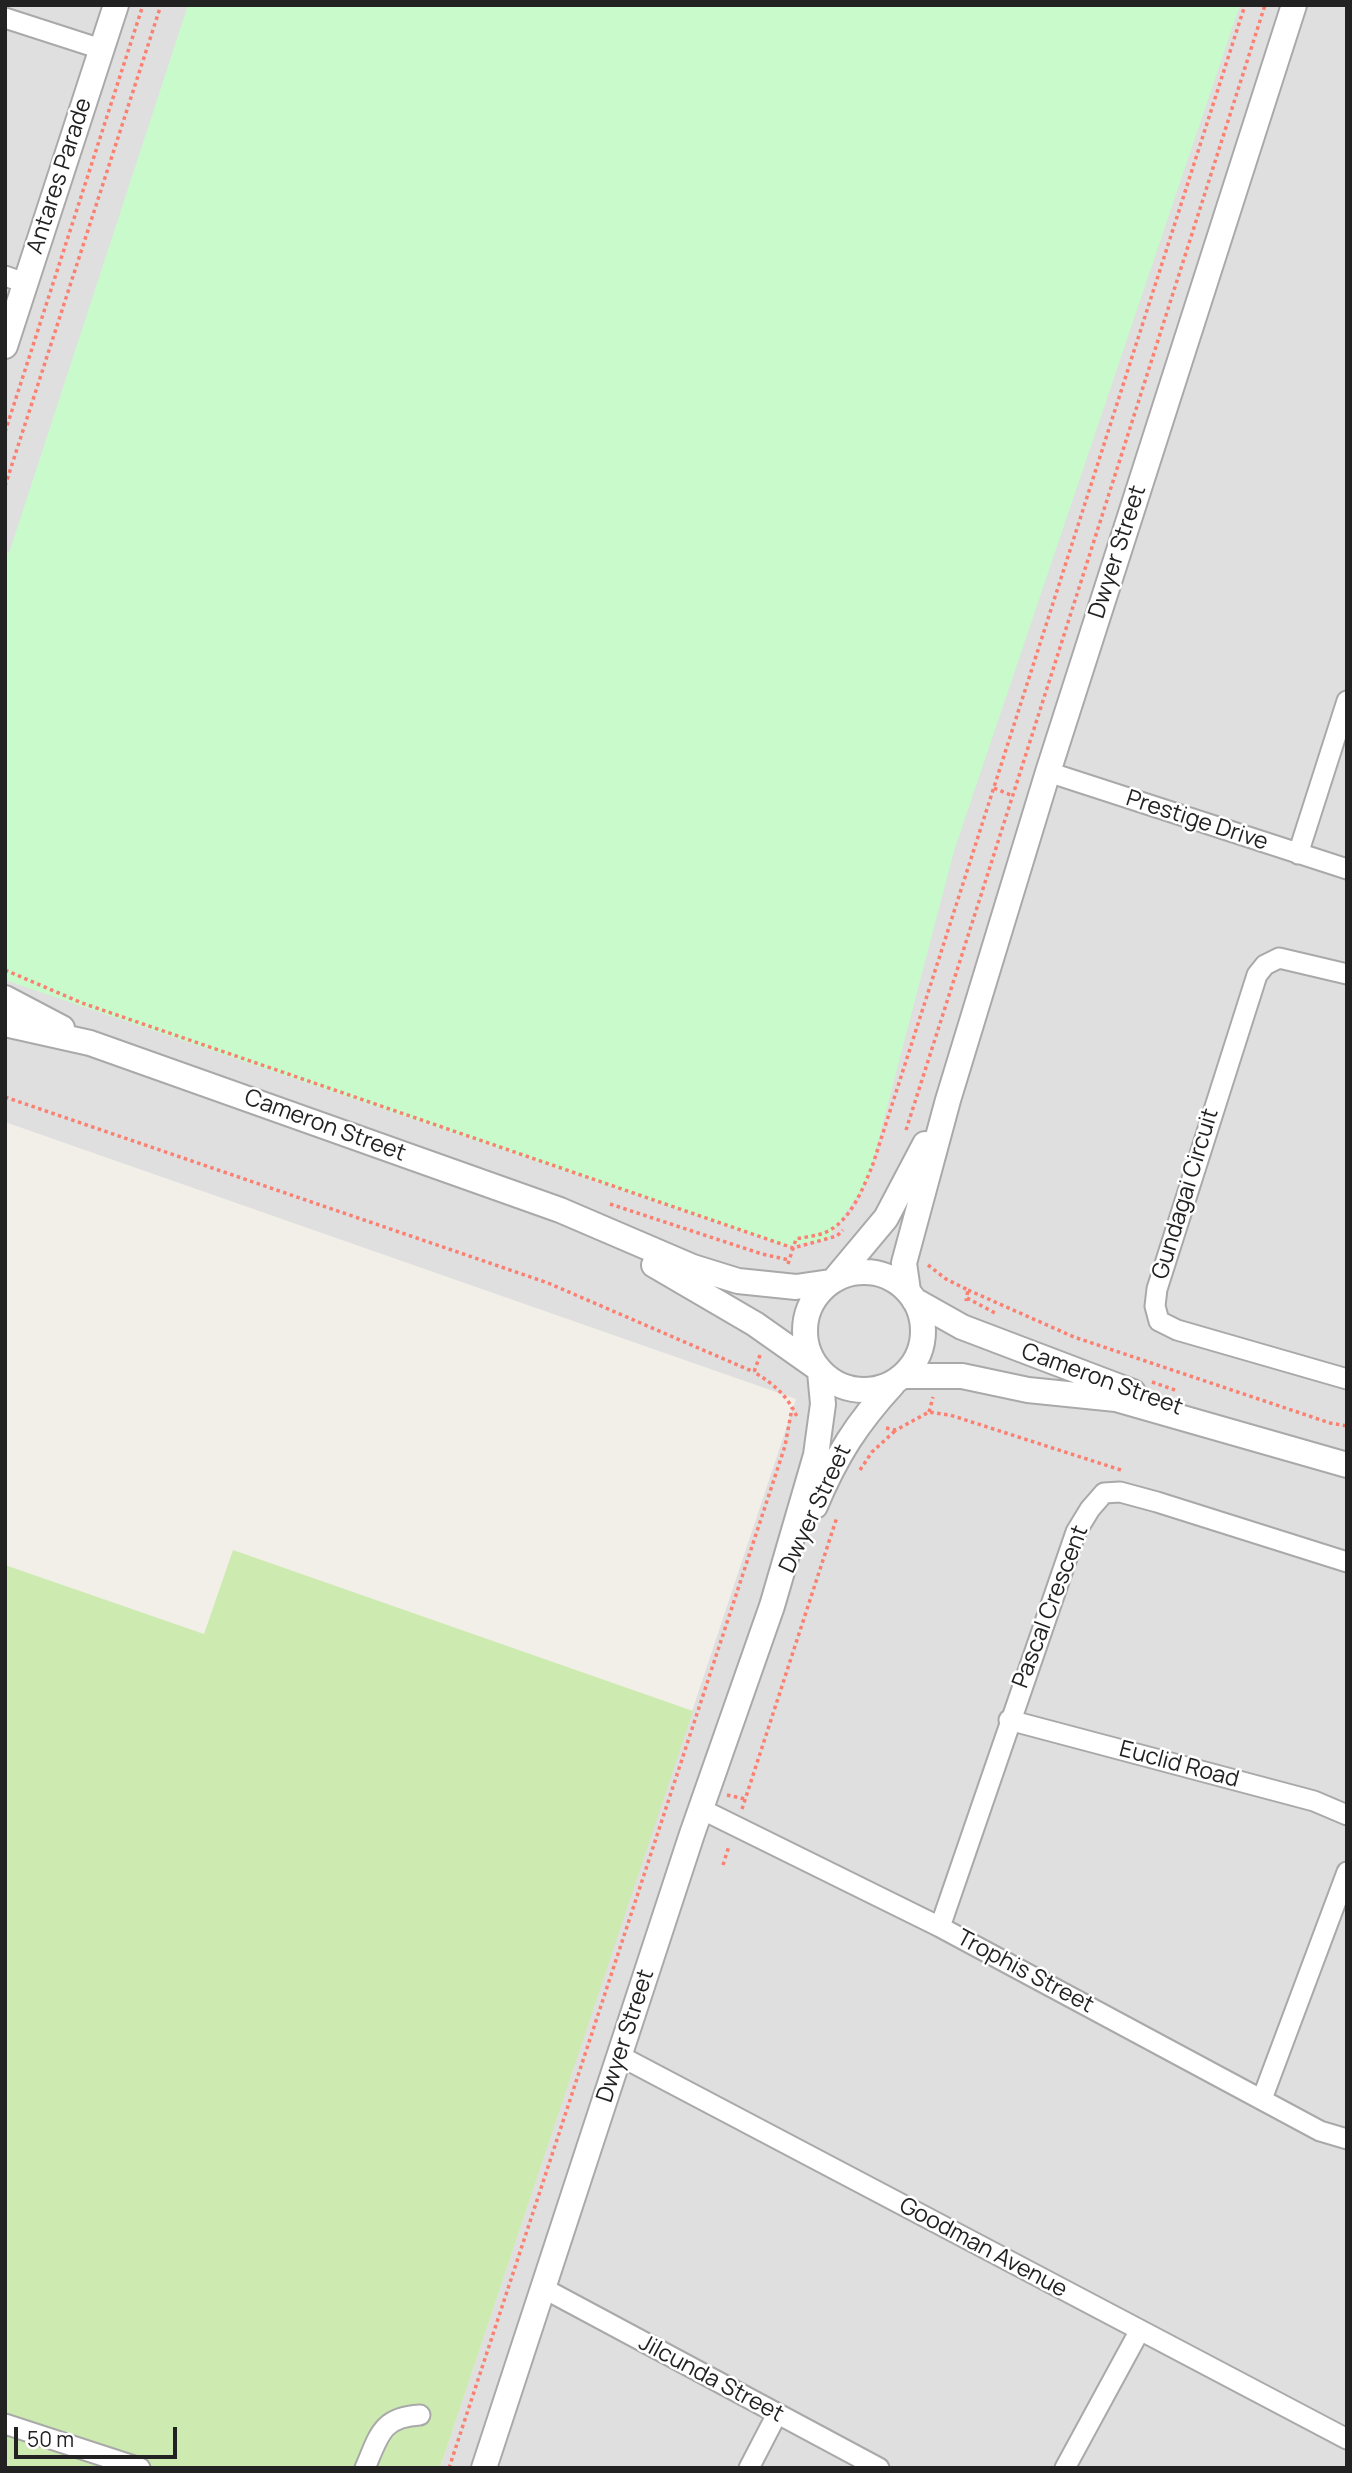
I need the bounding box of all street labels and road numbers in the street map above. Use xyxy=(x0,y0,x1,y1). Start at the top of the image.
street label: Antares Parade xyxy=(22,95,98,257)
street label: Dwyer Street xyxy=(1083,482,1153,622)
street label: Prestige Drive xyxy=(1123,785,1271,857)
street label: Cameron Street xyxy=(241,1084,409,1168)
street label: Gundagai Circuit xyxy=(1147,1105,1225,1283)
street label: Cameron Street xyxy=(1018,1338,1186,1422)
street label: Dwyer Street xyxy=(774,1440,858,1578)
street label: Pascal Crescent xyxy=(1007,1522,1095,1692)
street label: Euclid Road xyxy=(1116,1736,1242,1794)
street label: Trophis Street xyxy=(952,1924,1098,2020)
street label: Dwyer Street xyxy=(591,1966,661,2106)
street label: Goodman Avenue xyxy=(894,2192,1072,2304)
street label: Jilcunda Street xyxy=(634,2329,788,2429)

